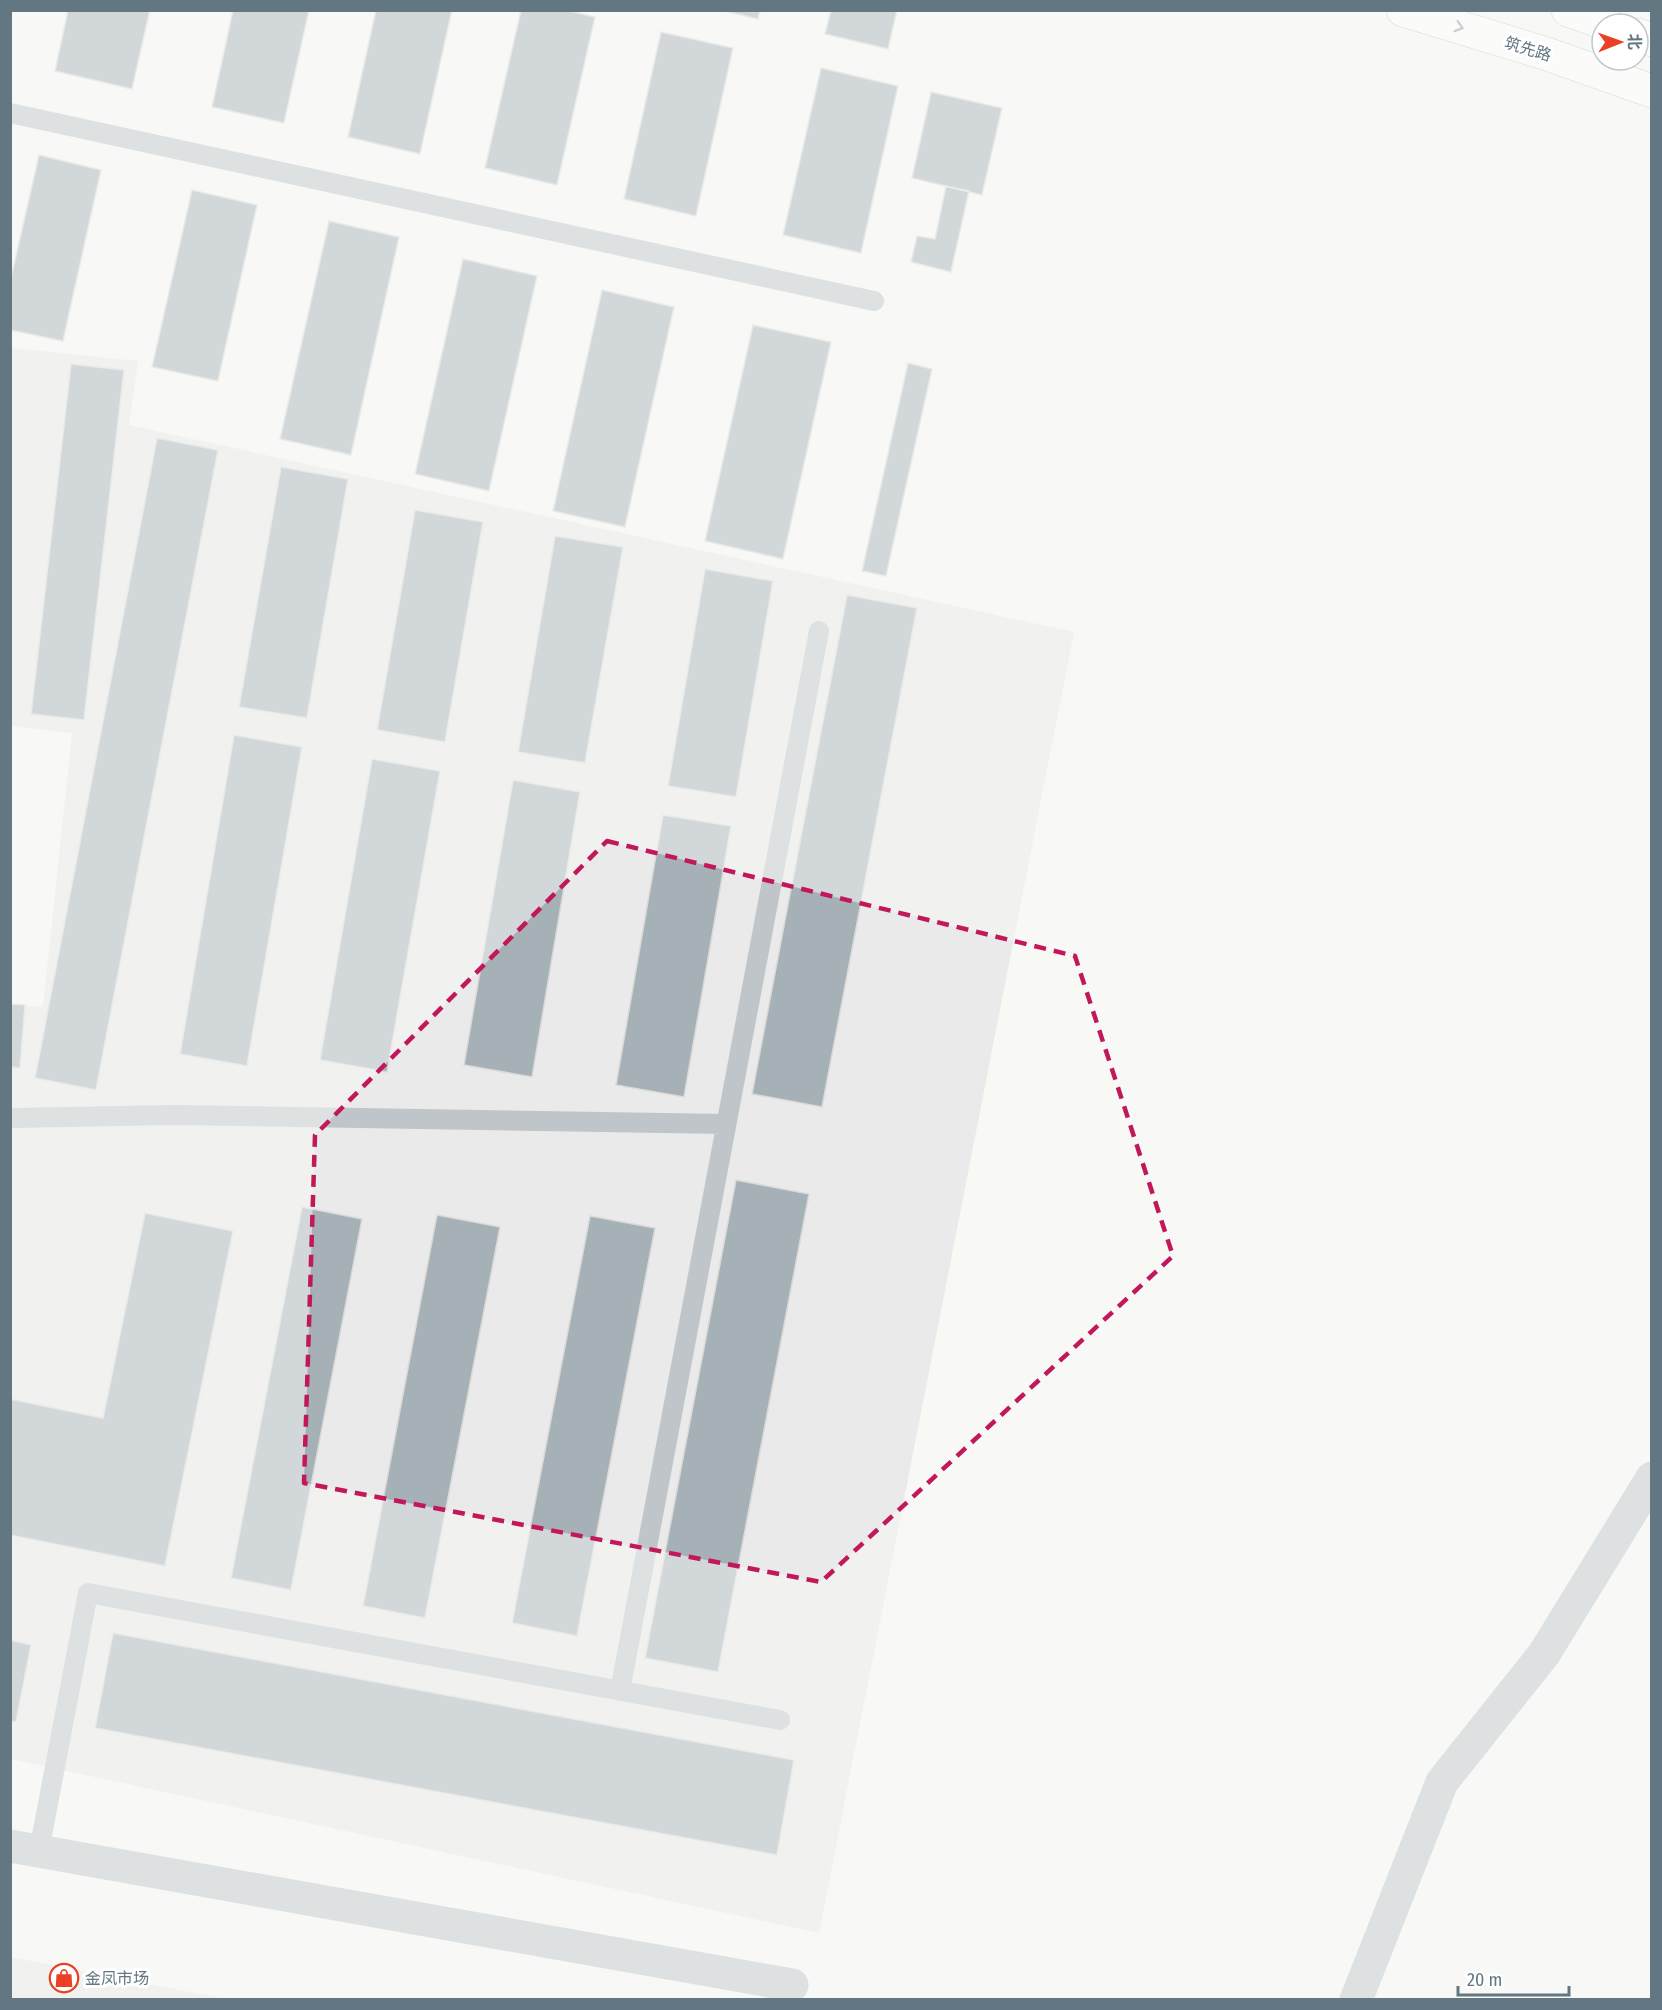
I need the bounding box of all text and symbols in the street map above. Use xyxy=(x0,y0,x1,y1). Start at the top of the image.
north arrow xyxy=(1590,12,1650,72)
one-way arrow xyxy=(1453,20,1464,33)
street label: 筑先路 xyxy=(1502,33,1554,65)
text: 北 xyxy=(1625,34,1644,50)
scale bar xyxy=(1458,1959,1569,1997)
shop icon: 金凤市场 xyxy=(48,1962,80,1994)
place label: 金凤市场 xyxy=(85,1969,149,1988)
text: 20 m xyxy=(1467,1969,1502,1991)

